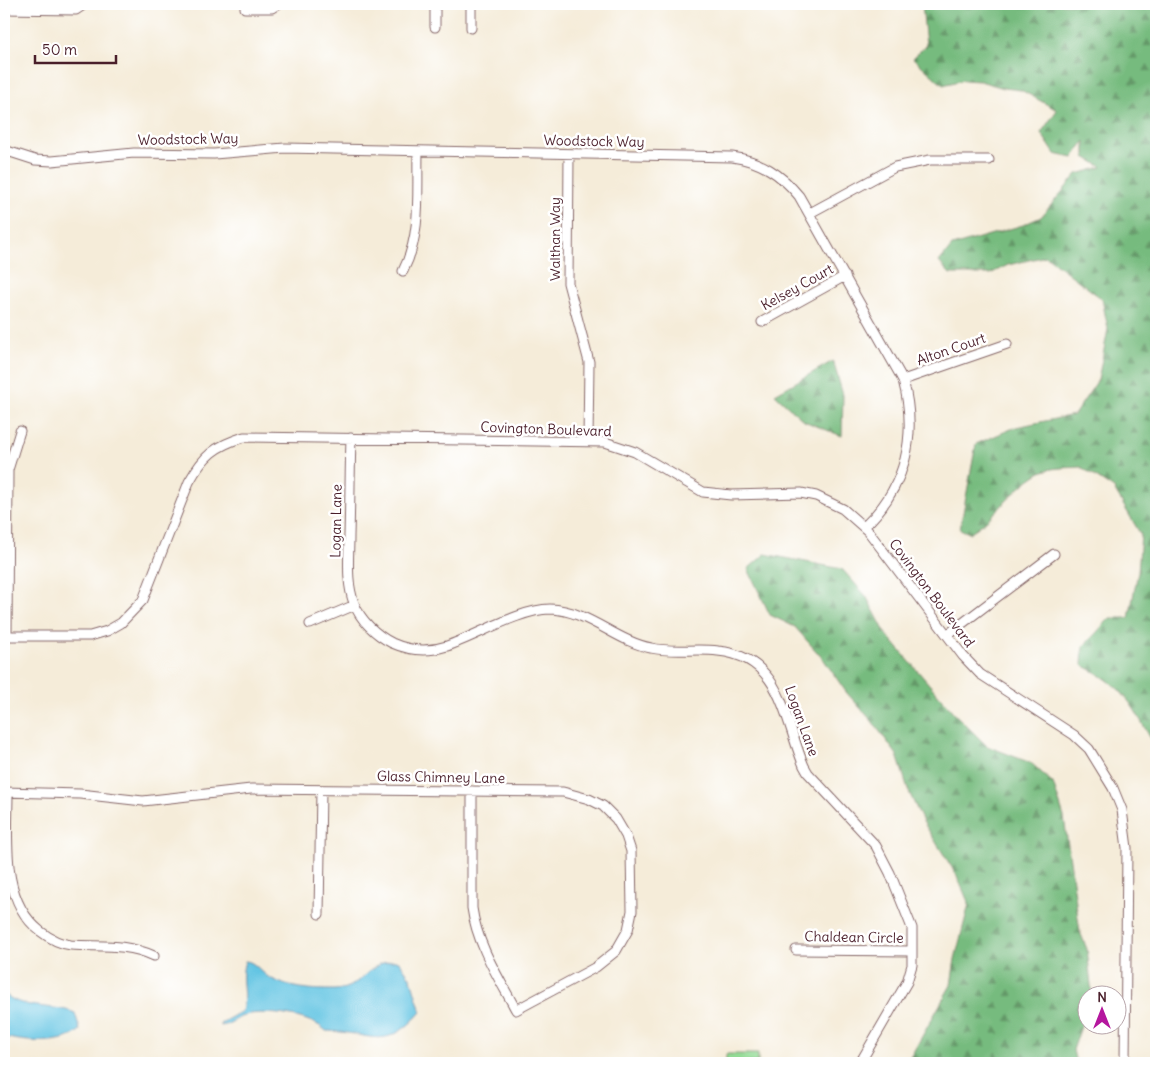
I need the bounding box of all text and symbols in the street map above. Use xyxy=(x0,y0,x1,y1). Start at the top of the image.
scale bar xyxy=(35,32,116,64)
text: 50 m xyxy=(42,40,77,59)
street label: Woodstock Way xyxy=(137,129,239,149)
street label: Woodstock Way xyxy=(543,131,645,151)
street label: Walthan Way xyxy=(546,197,564,281)
street label: Kelsey Court xyxy=(758,260,836,314)
street label: Alton Court xyxy=(914,329,988,369)
street label: Covington Boulevard xyxy=(480,418,612,440)
street label: Logan Lane xyxy=(326,484,346,558)
street label: Covington Boulevard xyxy=(885,535,979,651)
street label: Logan Lane xyxy=(781,683,823,759)
street label: Glass Chimney Lane xyxy=(377,767,505,787)
street label: Chaldean Circle xyxy=(804,927,904,947)
north arrow xyxy=(1078,984,1128,1034)
text: N xyxy=(1097,988,1107,1006)

